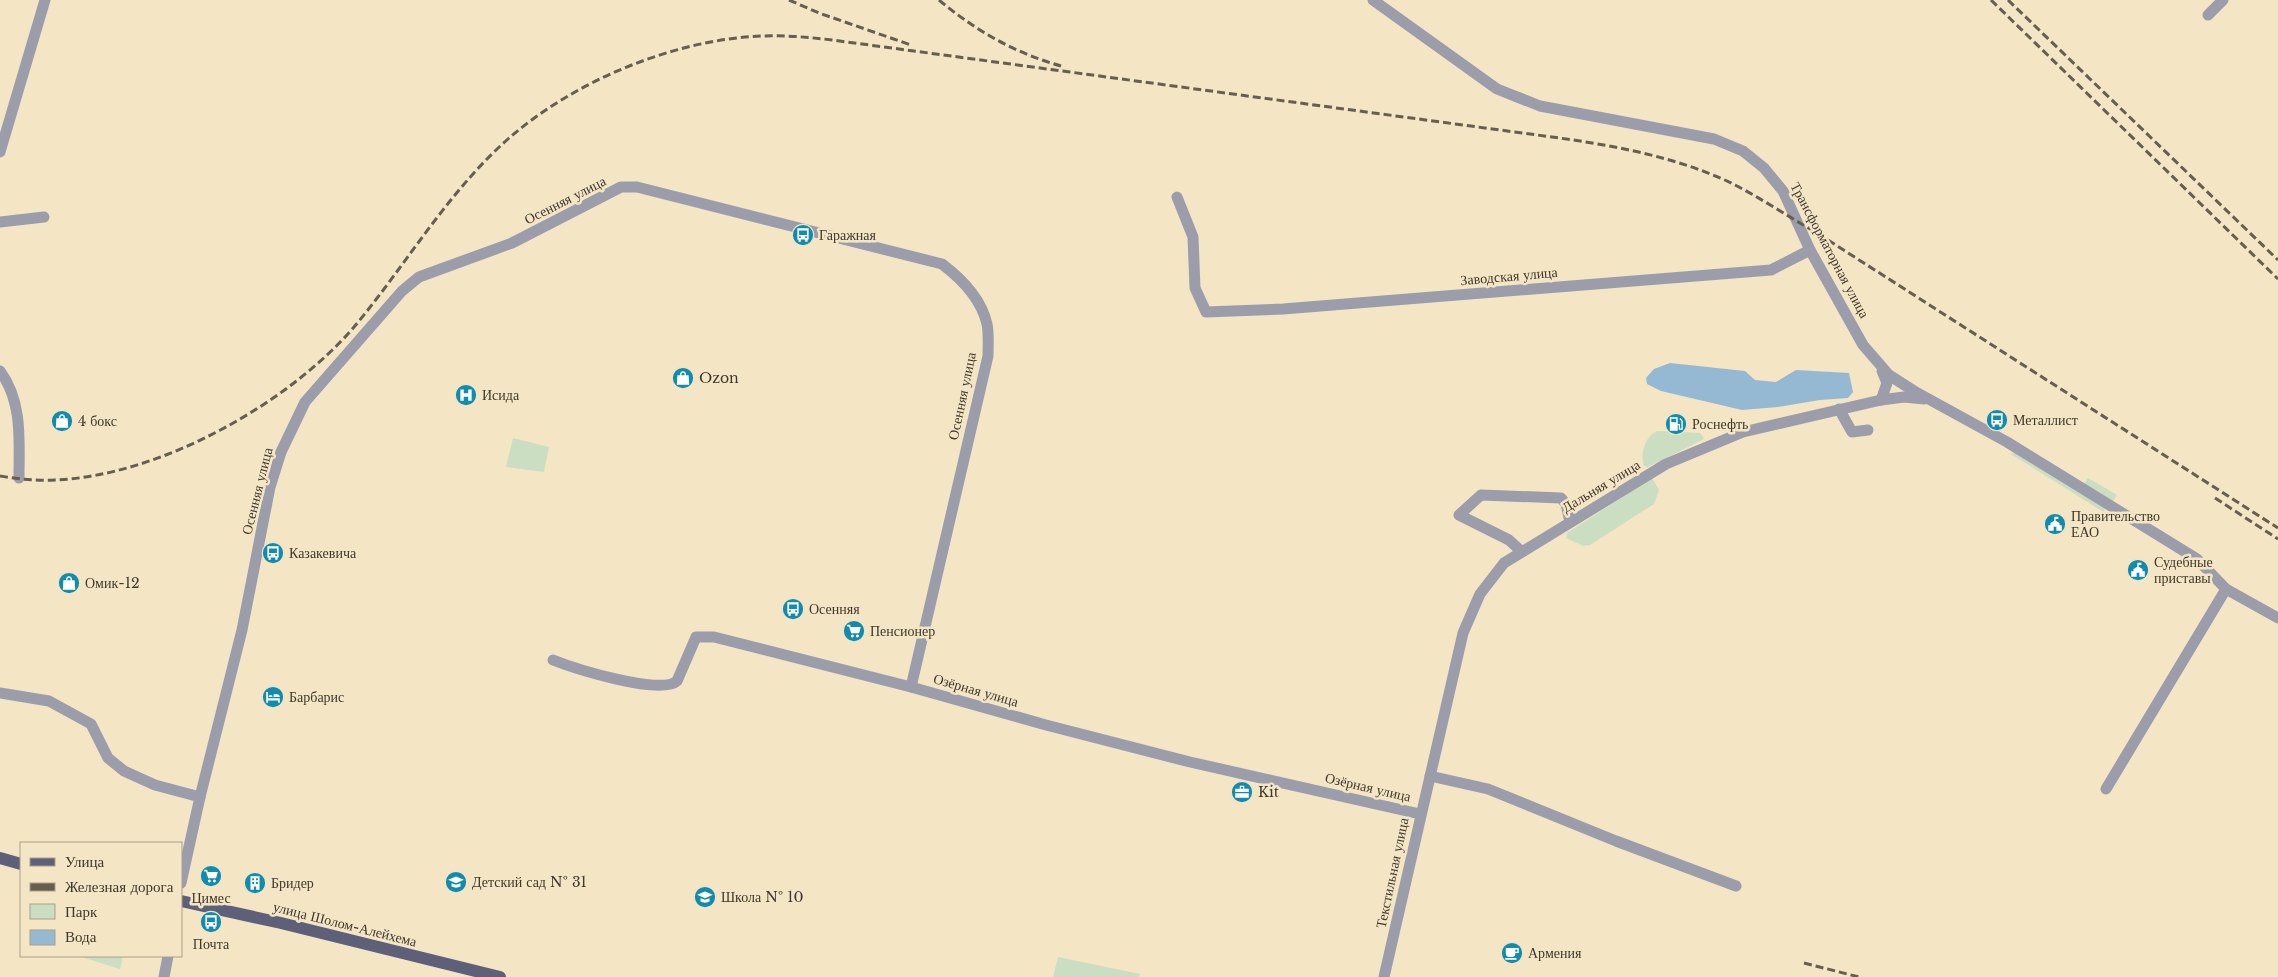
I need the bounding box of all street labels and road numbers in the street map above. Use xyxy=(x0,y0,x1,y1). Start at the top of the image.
street label: Осенняя улица xyxy=(521,171,610,228)
street label: Трансформаторная улица xyxy=(1787,179,1874,322)
street label: Заводская улица xyxy=(1460,263,1559,289)
street label: Осенняя улица xyxy=(944,350,980,441)
street label: Осенняя улица xyxy=(237,445,277,536)
street label: Дальняя улица xyxy=(1559,455,1644,516)
street label: Озёрная улица xyxy=(931,669,1021,711)
street label: Озёрная улица xyxy=(1323,768,1413,806)
street label: Текстильная улица xyxy=(1371,815,1413,930)
street label: улица Шолом-Алейхема xyxy=(271,897,419,951)

